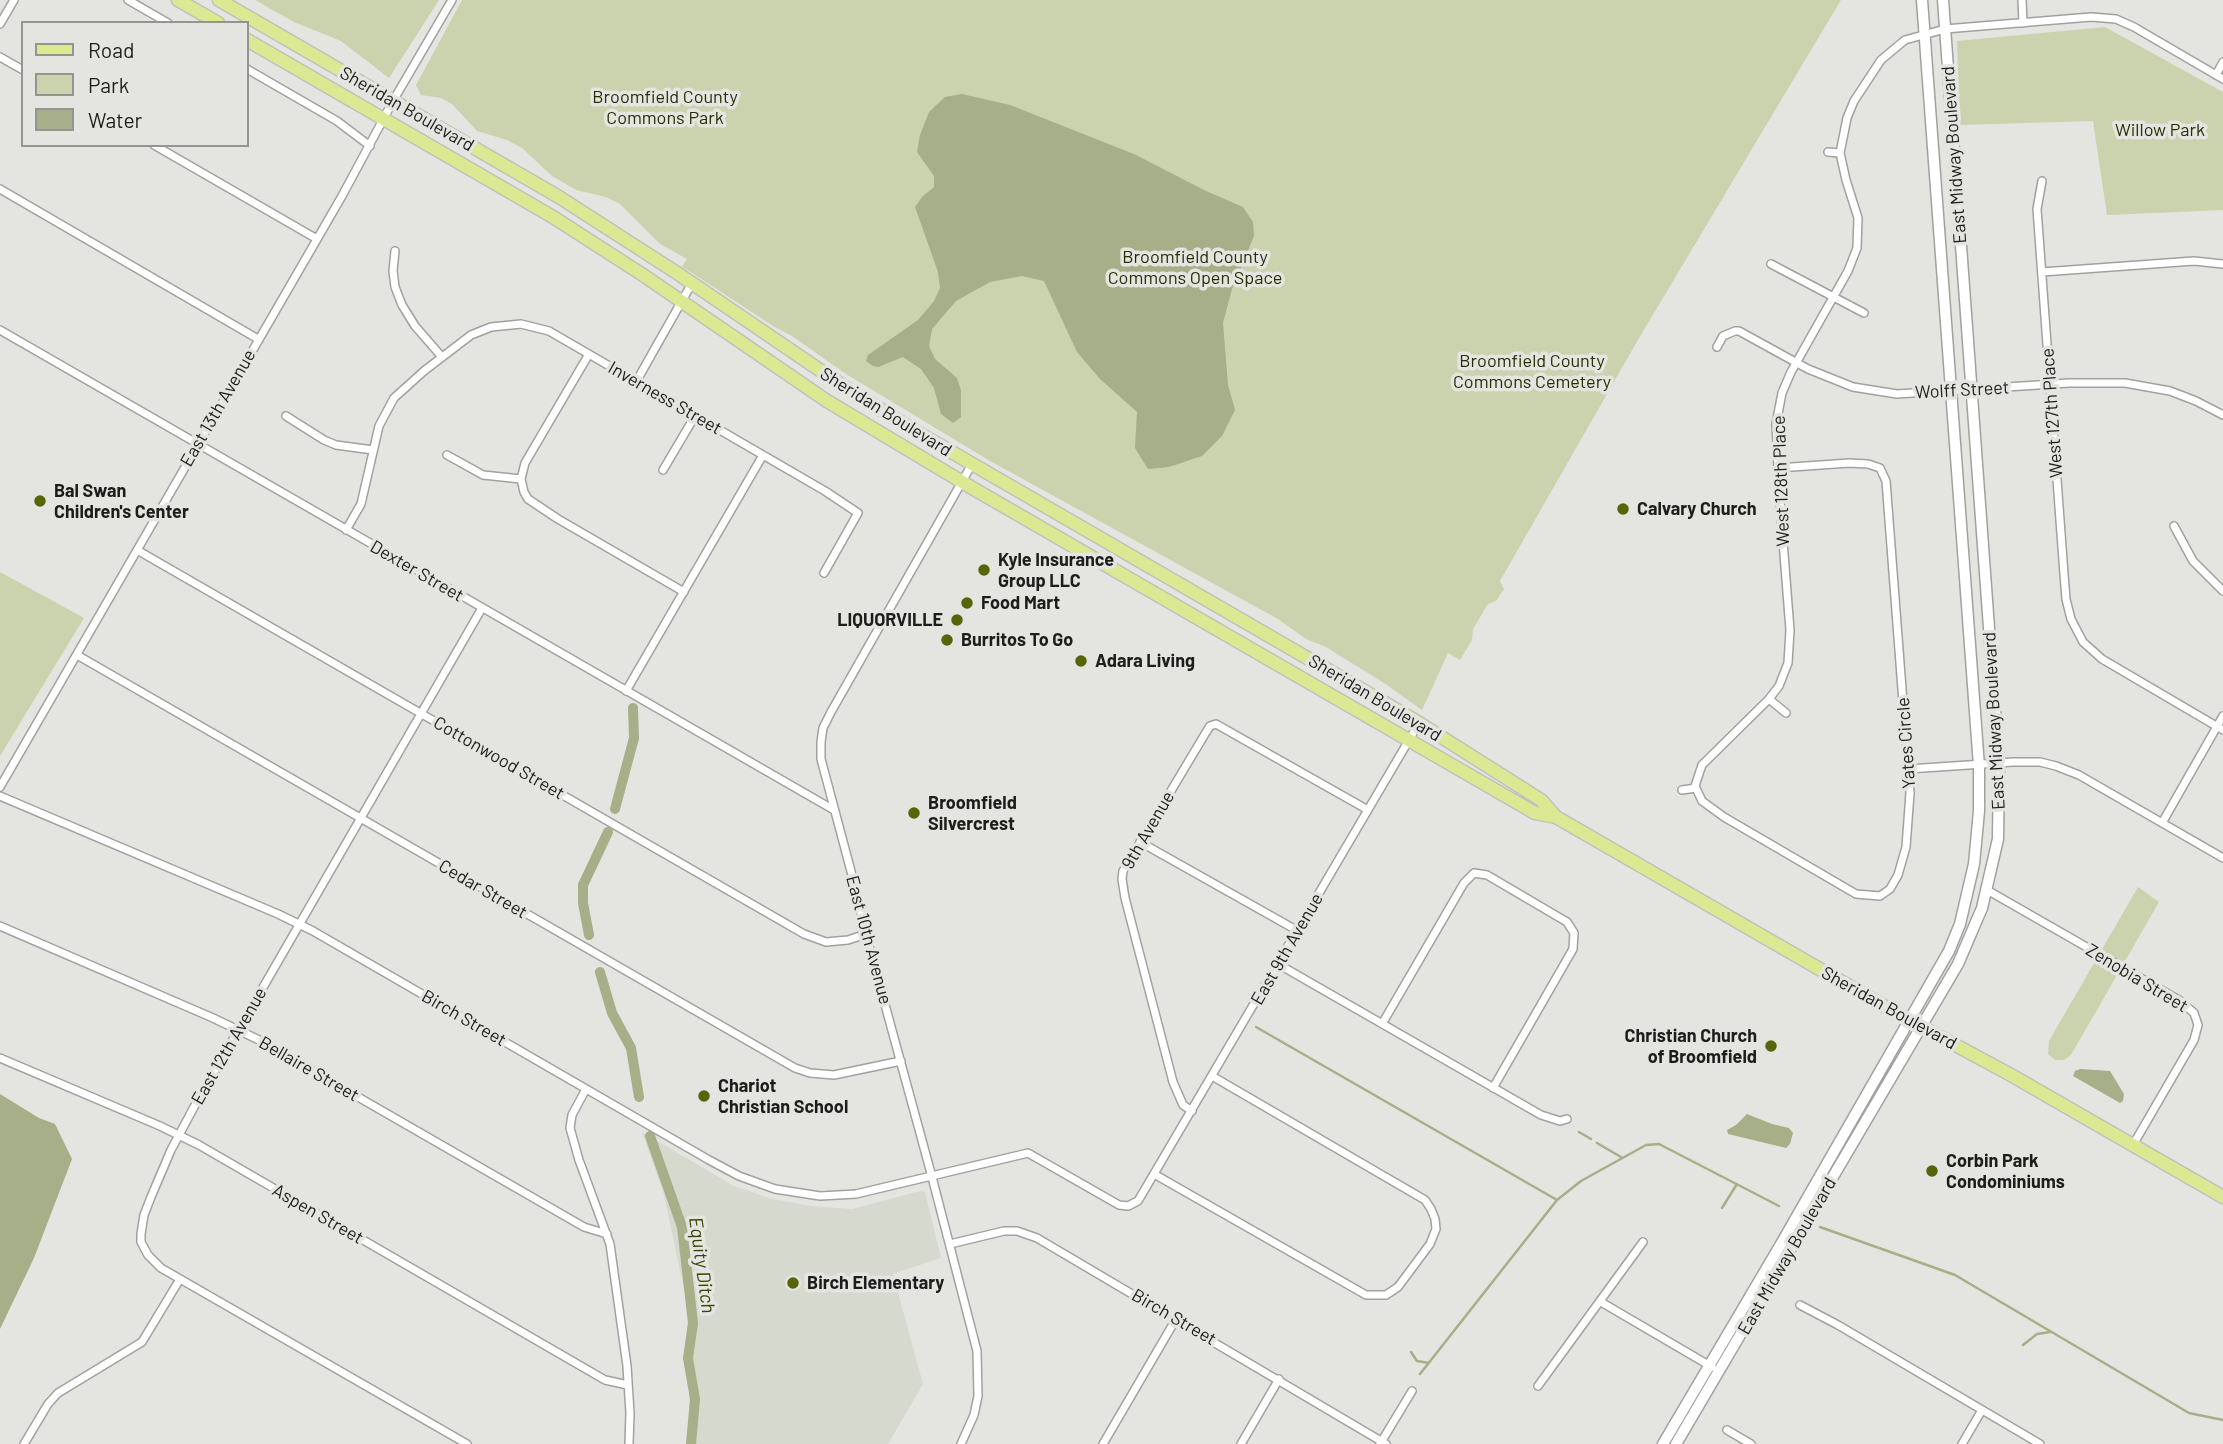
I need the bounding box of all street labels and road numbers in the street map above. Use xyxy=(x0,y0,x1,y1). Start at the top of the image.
street label: Sheridan Boulevard xyxy=(336,62,478,156)
street label: East Midway Boulevard xyxy=(1937,65,1971,245)
street label: East 13th Avenue xyxy=(176,346,260,470)
street label: West 127th Place xyxy=(2037,347,2067,479)
street label: Inverness Street xyxy=(604,357,726,439)
street label: Sheridan Boulevard xyxy=(816,363,956,461)
street label: Wolff Street xyxy=(1914,377,2010,403)
street label: West 128th Place xyxy=(1768,415,1794,547)
street label: Dexter Street xyxy=(366,536,468,606)
street label: East Midway Boulevard xyxy=(1979,632,2009,810)
street label: Sheridan Boulevard xyxy=(1305,650,1445,746)
street label: Yates Circle xyxy=(1892,697,1920,789)
street label: Cottonwood Street xyxy=(430,712,568,804)
street label: 9th Avenue xyxy=(1117,787,1179,873)
street label: Cedar Street xyxy=(435,855,531,923)
street label: East 10th Avenue xyxy=(841,873,897,1007)
street label: East 9th Avenue xyxy=(1246,889,1328,1009)
street label: Zenobia Street xyxy=(2082,939,2192,1017)
street label: Sheridan Boulevard xyxy=(1818,962,1960,1054)
street label: East 12th Avenue xyxy=(187,983,271,1109)
street label: Birch Street xyxy=(418,985,510,1051)
street label: Bellaire Street xyxy=(255,1032,363,1106)
street label: East Midway Boulevard xyxy=(1733,1174,1841,1338)
street label: Aspen Street xyxy=(269,1179,367,1249)
street label: Birch Street xyxy=(1128,1284,1220,1350)

